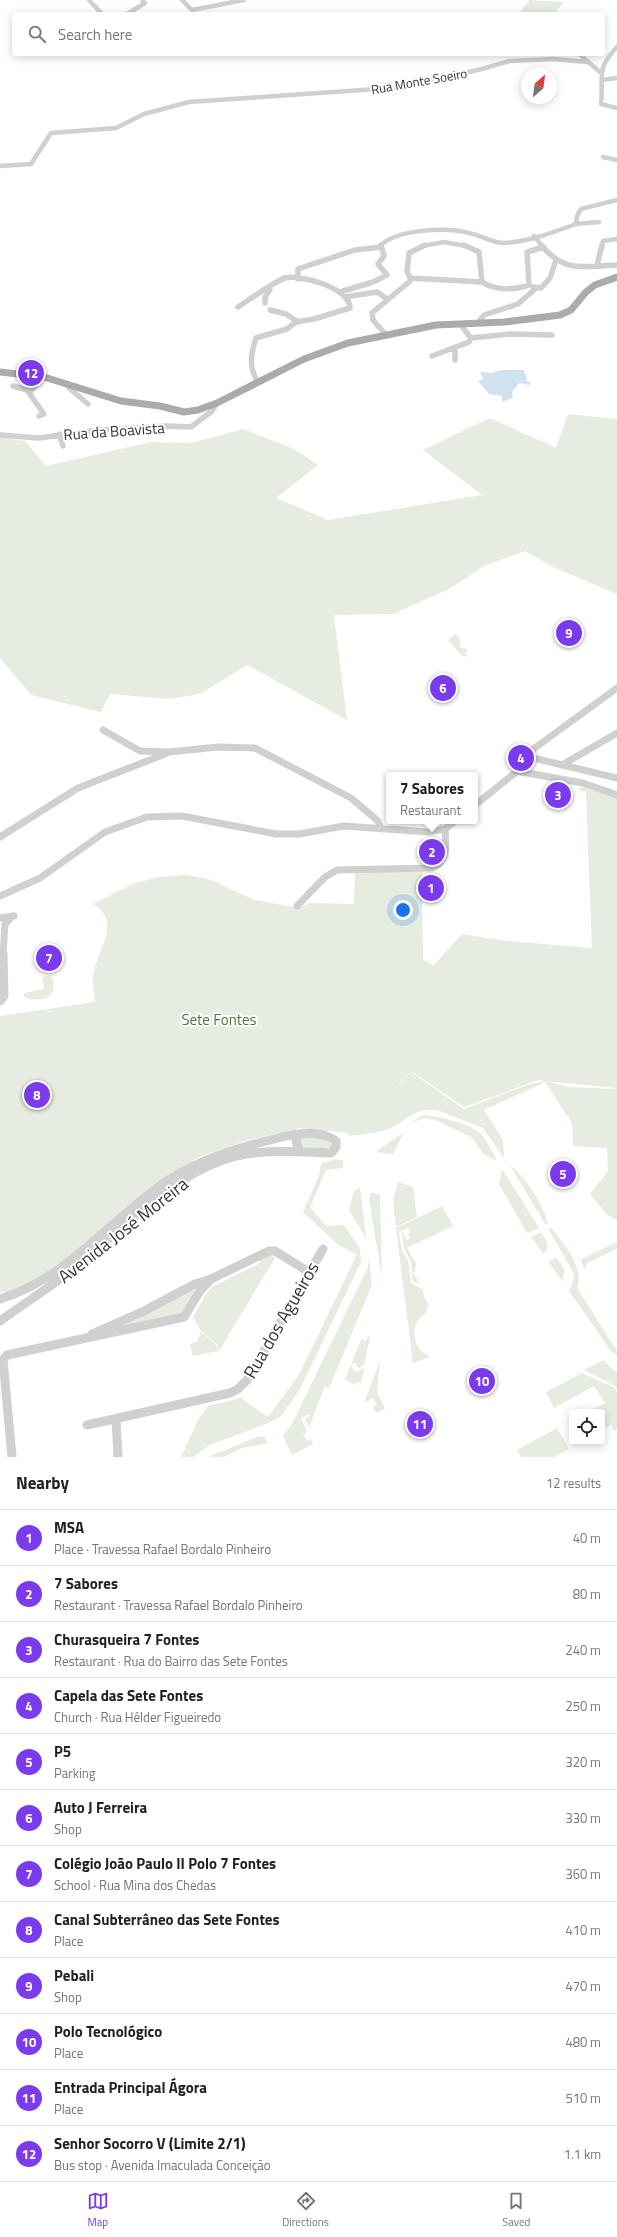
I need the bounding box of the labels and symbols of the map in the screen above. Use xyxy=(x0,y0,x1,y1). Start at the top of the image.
street label: Rua Monte Soeiro xyxy=(369,63,469,99)
north arrow xyxy=(521,68,557,104)
pin: 12 xyxy=(18,358,44,388)
street label: Rua da Boavista xyxy=(63,416,166,446)
pin: 9 xyxy=(556,618,582,648)
pin: 6 xyxy=(430,673,456,703)
pin: 4 xyxy=(508,743,534,773)
pin: 3 xyxy=(545,780,571,810)
pin: 2 xyxy=(419,837,445,867)
pin: 1 xyxy=(418,873,444,903)
your location xyxy=(393,900,413,920)
pin: 7 xyxy=(36,943,62,973)
park label: Sete Fontes xyxy=(181,1008,257,1031)
pin: 8 xyxy=(24,1080,50,1110)
pin: 5 xyxy=(550,1159,576,1189)
street label: Avenida José Moreira xyxy=(52,1170,194,1290)
street label: Rua dos Agueiros xyxy=(236,1256,326,1384)
pin: 10 xyxy=(469,1366,495,1396)
pin: 11 xyxy=(407,1409,433,1439)

